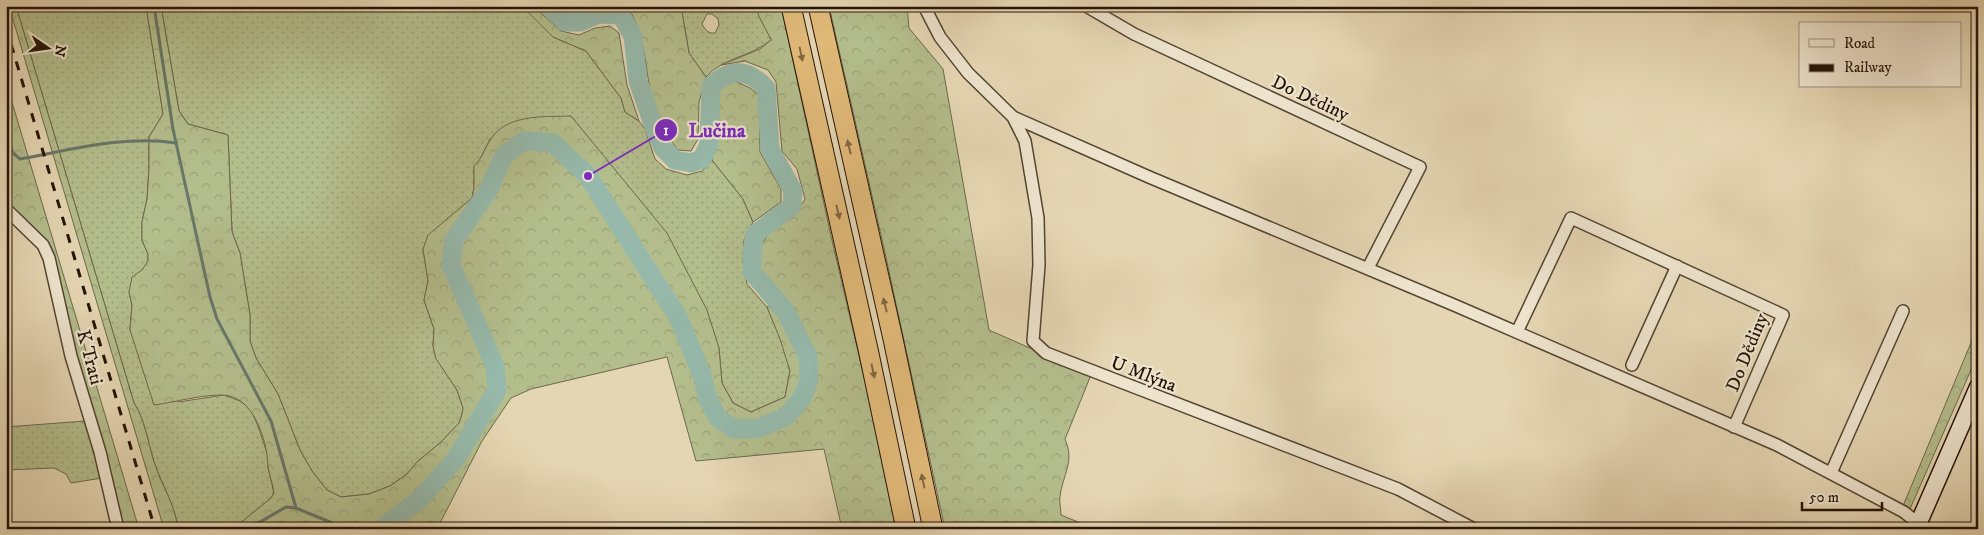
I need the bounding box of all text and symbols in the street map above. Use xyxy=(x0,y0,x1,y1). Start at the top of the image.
north arrow xyxy=(22,22,72,72)
legend xyxy=(1799,22,1962,88)
text: Road xyxy=(1844,34,1876,53)
text: N xyxy=(50,43,70,59)
one-way arrow xyxy=(797,46,805,61)
text: Railway xyxy=(1844,58,1892,77)
street label: Do Dědiny xyxy=(1268,70,1354,127)
callout: Lučina xyxy=(654,113,756,148)
text: Lučina xyxy=(689,119,746,144)
text: 1 xyxy=(663,121,669,140)
one-way arrow xyxy=(845,139,853,154)
one-way arrow xyxy=(834,205,842,220)
one-way arrow xyxy=(881,298,889,313)
street label: Do Dědiny xyxy=(1721,309,1774,395)
street label: K Trati xyxy=(71,327,108,387)
street label: U Mlýna xyxy=(1107,351,1180,397)
one-way arrow xyxy=(869,363,877,378)
one-way arrow xyxy=(919,473,927,489)
scale bar xyxy=(1802,480,1882,512)
text: 50 m xyxy=(1809,488,1839,507)

